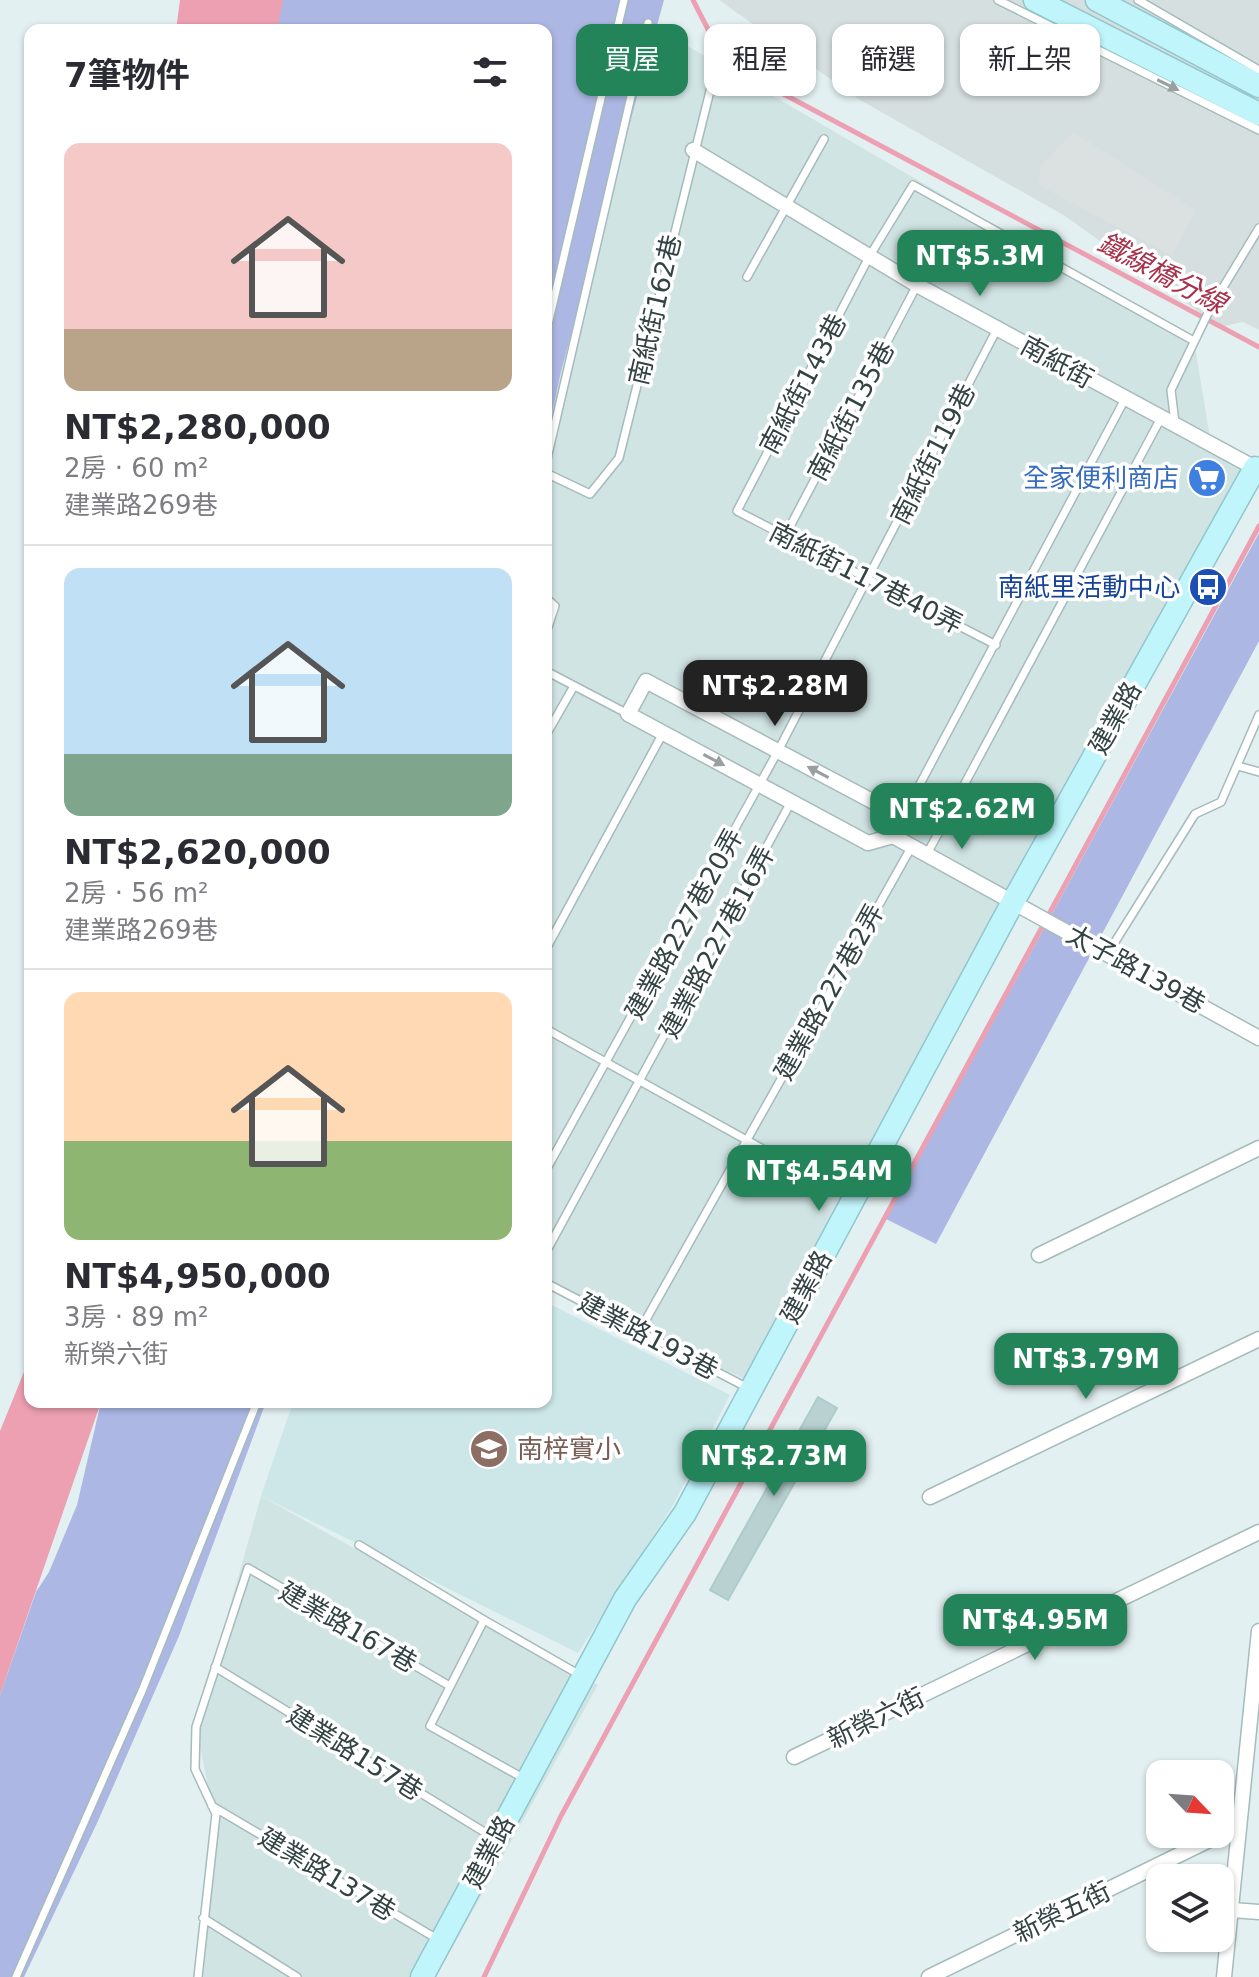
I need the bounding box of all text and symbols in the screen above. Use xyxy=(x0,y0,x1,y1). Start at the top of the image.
chip: 買屋 xyxy=(576,24,688,96)
chip: 租屋 xyxy=(704,24,816,96)
chip: 篩選 xyxy=(832,24,944,96)
chip: 新上架 xyxy=(960,24,1100,96)
icon: filters xyxy=(468,50,512,94)
text: 7筆物件 xyxy=(64,55,190,95)
one-way arrow xyxy=(1156,78,1179,92)
icon: home xyxy=(216,195,360,339)
water label: 鐵線橋分線 xyxy=(1092,226,1234,322)
pin: NT$5.3M xyxy=(906,230,1054,298)
street label: 南紙街162巷 xyxy=(623,232,687,388)
text: NT$5.3M xyxy=(915,241,1045,271)
street label: 南紙街143巷 xyxy=(754,309,852,459)
street label: 南紙街 xyxy=(1016,330,1098,394)
street label: 南紙街135巷 xyxy=(802,336,900,486)
street label: 南紙街119巷 xyxy=(885,379,981,529)
text: NT$2,280,000 xyxy=(64,407,331,447)
text: 2房 · 60 m² xyxy=(64,453,208,483)
supermarket icon: 全家便利商店 xyxy=(1186,457,1228,499)
place label: 全家便利商店 xyxy=(1023,463,1179,493)
text: 建業路269巷 xyxy=(64,490,218,520)
street label: 南紙街117巷40弄 xyxy=(764,516,968,640)
bus stop icon: 南紙里活動中心 xyxy=(1187,566,1229,608)
place label: 南紙里活動中心 xyxy=(998,572,1180,602)
icon: home xyxy=(216,620,360,764)
pin: NT$2.28M xyxy=(692,660,858,728)
text: NT$2.28M xyxy=(701,671,849,701)
street label: 建業路 xyxy=(1083,677,1147,759)
one-way arrow xyxy=(702,754,725,767)
one-way arrow xyxy=(806,766,829,779)
pin: NT$2.62M xyxy=(879,783,1045,851)
text: NT$2.62M xyxy=(888,794,1036,824)
street label: 建業路227巷20弄 xyxy=(619,824,749,1024)
text: NT$2,620,000 xyxy=(64,832,331,872)
street label: 建業路227巷16弄 xyxy=(654,841,780,1043)
text: 2房 · 56 m² xyxy=(64,878,208,908)
street label: 建業路227巷2弄 xyxy=(768,899,890,1085)
text: 建業路269巷 xyxy=(64,915,218,945)
street label: 太子路139巷 xyxy=(1062,919,1210,1019)
icon: home xyxy=(216,1044,360,1188)
pin: NT$4.54M xyxy=(736,1145,902,1213)
text: NT$4.54M xyxy=(745,1156,893,1186)
street label: 建業路 xyxy=(774,1246,838,1328)
text: NT$4,950,000 xyxy=(64,1256,331,1296)
street label: 建業路193巷 xyxy=(573,1287,723,1385)
text: 3房 · 89 m² xyxy=(64,1302,208,1332)
pin: NT$3.79M xyxy=(1003,1333,1169,1401)
text: 新榮六街 xyxy=(64,1339,168,1369)
text: NT$3.79M xyxy=(1012,1344,1160,1374)
school or university icon: 南梓實小 xyxy=(468,1428,510,1470)
pin: NT$2.73M xyxy=(691,1430,857,1498)
place label: 南梓實小 xyxy=(517,1434,621,1464)
text: NT$2.73M xyxy=(700,1441,848,1471)
street label: 建業路167巷 xyxy=(274,1576,422,1678)
pin: NT$4.95M xyxy=(952,1594,1118,1662)
text: NT$4.95M xyxy=(961,1605,1109,1635)
street label: 新榮六街 xyxy=(823,1682,929,1754)
street label: 建業路157巷 xyxy=(282,1700,428,1806)
north arrow xyxy=(1146,1760,1234,1848)
map controls xyxy=(1146,1760,1234,1952)
street label: 建業路 xyxy=(457,1811,521,1893)
street label: 建業路137巷 xyxy=(253,1822,401,1926)
button: layers xyxy=(1146,1864,1234,1952)
street label: 新榮五街 xyxy=(1009,1876,1115,1948)

